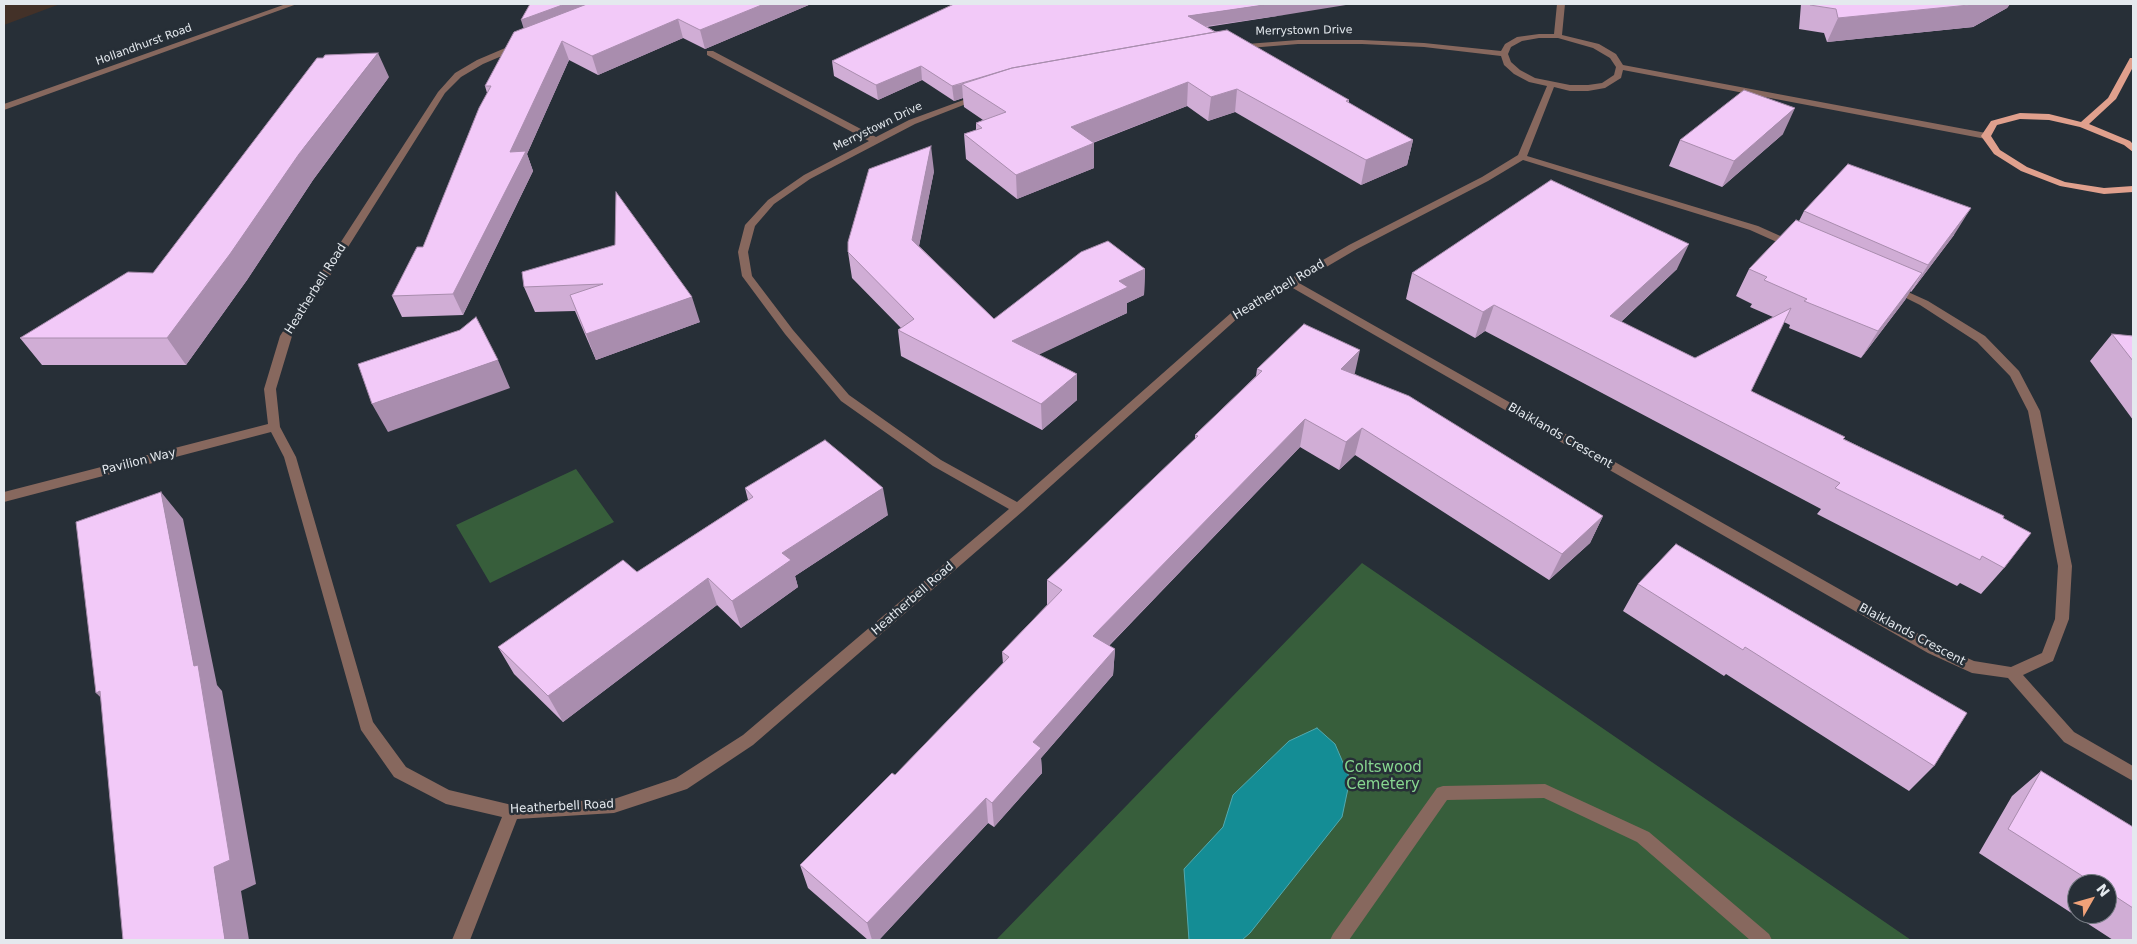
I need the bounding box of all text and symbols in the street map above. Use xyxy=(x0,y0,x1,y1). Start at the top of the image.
street label: Hollandhurst Road xyxy=(94,21,194,69)
street label: Merrystown Drive xyxy=(1255,24,1353,38)
street label: Merrystown Drive xyxy=(831,100,925,154)
street label: Heatherbell Road xyxy=(282,241,350,337)
street label: Heatherbell Road xyxy=(1231,257,1327,323)
street label: Blaiklands Crescent xyxy=(1505,400,1615,472)
street label: Pavilion Way xyxy=(101,446,177,478)
street label: Heatherbell Road xyxy=(869,559,957,639)
street label: Blaiklands Crescent xyxy=(1856,601,1968,669)
park label: Coltswood Cemetery xyxy=(1344,759,1422,794)
street label: Heatherbell Road xyxy=(510,797,614,817)
north arrow xyxy=(2067,874,2117,924)
text: N xyxy=(2093,881,2113,900)

